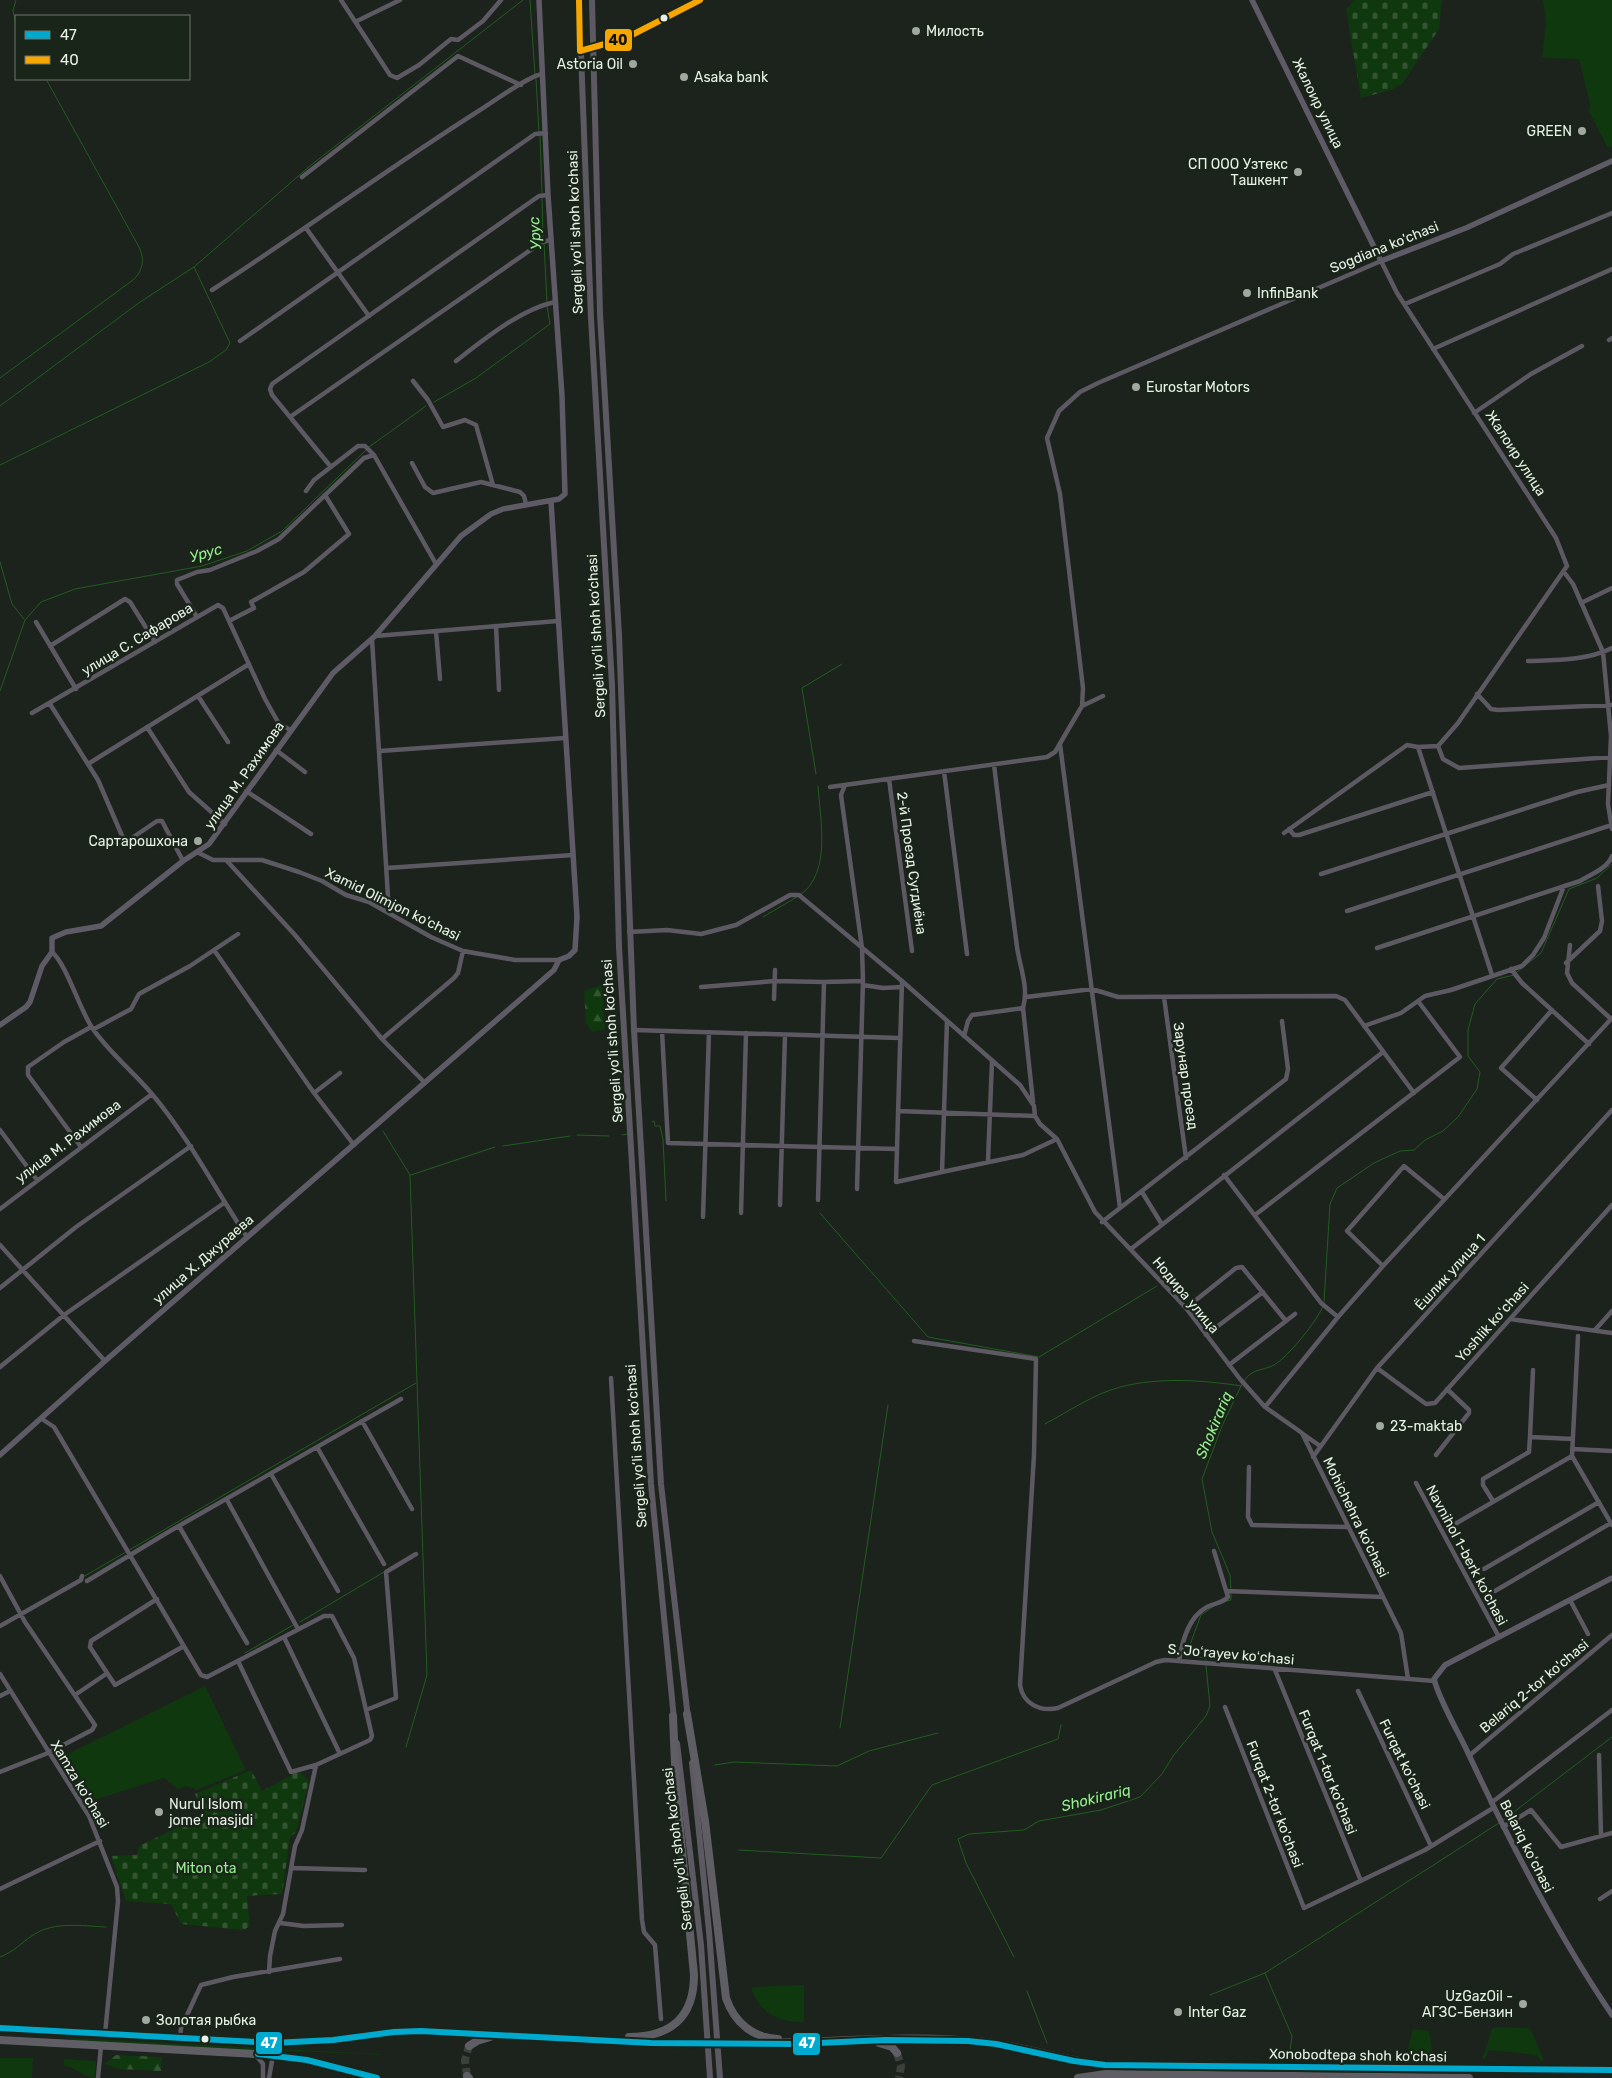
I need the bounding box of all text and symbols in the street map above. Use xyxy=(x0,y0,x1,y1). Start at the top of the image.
unlabelled marker xyxy=(659,13,669,23)
legend xyxy=(15,15,190,80)
place label: Милость xyxy=(926,23,984,40)
marker: Милость xyxy=(910,25,922,37)
text: 47 xyxy=(60,26,77,44)
line badge: 40 xyxy=(604,28,633,52)
text: 40 xyxy=(608,32,628,49)
text: 40 xyxy=(60,51,79,69)
street label: Жалоир улица xyxy=(1288,55,1347,151)
place label: Astoria Oil xyxy=(557,56,623,73)
marker: Astoria Oil xyxy=(627,58,639,70)
place label: Asaka bank xyxy=(694,69,769,86)
marker: Asaka bank xyxy=(678,71,690,83)
place label: GREEN xyxy=(1527,123,1572,140)
marker: GREEN xyxy=(1576,125,1588,137)
street label: Sergeli yo‘li shoh ko‘chasi xyxy=(564,150,587,314)
place label: СП ООО Узтекс Ташкент xyxy=(1188,156,1288,189)
marker: СП ООО Узтекс Ташкент xyxy=(1292,166,1304,178)
water label: Урус xyxy=(525,216,545,250)
street label: Sogdiana ko'chasi xyxy=(1327,218,1441,277)
place label: InfinBank xyxy=(1257,285,1319,302)
marker: InfinBank xyxy=(1241,287,1253,299)
place label: Eurostar Motors xyxy=(1146,379,1250,396)
marker: Eurostar Motors xyxy=(1130,381,1142,393)
street label: Жалоир улица xyxy=(1482,407,1549,499)
water label: Урус xyxy=(188,540,224,566)
street label: Sergeli yo‘li shoh ko‘chasi xyxy=(584,554,609,718)
street label: улица С. Сафарова xyxy=(79,599,196,679)
street label: улица М. Рахимова xyxy=(201,718,288,832)
street label: 2-й Проезд Сугдиёна xyxy=(893,791,930,935)
place label: Сартарошхона xyxy=(88,833,188,850)
marker: Сартарошхона xyxy=(192,835,204,847)
street label: Xamid Olimjon ko'chasi xyxy=(323,864,463,945)
street label: Sergeli yo‘li shoh ko‘chasi xyxy=(598,959,627,1123)
street label: Зарунар проезд xyxy=(1170,1021,1201,1131)
street label: улица М. Рахимова xyxy=(12,1096,124,1187)
street label: улица Х. Джураева xyxy=(150,1211,257,1308)
street label: Ёшлик улица 1 xyxy=(1411,1230,1489,1314)
street label: Нодира улица xyxy=(1149,1254,1223,1337)
street label: Yoshlik koʻchasi xyxy=(1452,1279,1533,1366)
street label: Sergeli yo‘li shoh ko‘chasi xyxy=(622,1364,651,1528)
water label: Shokirariq xyxy=(1192,1389,1236,1461)
place label: 23-maktab xyxy=(1390,1418,1462,1435)
marker: 23-maktab xyxy=(1374,1420,1386,1432)
street label: Mohichehra ko'chasi xyxy=(1319,1454,1392,1580)
street label: Navnihol 1-berk ko'chasi xyxy=(1422,1482,1511,1628)
street label: Belariq 2-tor ko'chasi xyxy=(1476,1636,1592,1737)
street label: S. Joʻrayev koʻchasi xyxy=(1167,1641,1295,1668)
street label: Furqat 1-tor ko'chasi xyxy=(1295,1707,1360,1837)
street label: Furqat ko'chasi xyxy=(1375,1716,1434,1812)
street label: Xamza ko'chasi xyxy=(47,1737,112,1831)
street label: Furqat 2-tor ko'chasi xyxy=(1242,1738,1307,1870)
street label: Sergeli yo‘li shoh ko‘chasi xyxy=(659,1767,696,1931)
water label: Shokirariq xyxy=(1059,1781,1133,1815)
place label: Nurul Islom jome’ masjidi xyxy=(168,1796,253,1829)
street label: Belariq koʻchasi xyxy=(1496,1797,1557,1895)
marker: Nurul Islom jome’ masjidi xyxy=(153,1806,165,1818)
park label: Miton ota xyxy=(175,1860,237,1877)
place label: UzGazOil - АГЗС-Бензин xyxy=(1422,1988,1513,2021)
marker: UzGazOil - АГЗС-Бензин xyxy=(1517,1998,1529,2010)
place label: Inter Gaz xyxy=(1188,2004,1246,2021)
marker: Inter Gaz xyxy=(1172,2006,1184,2018)
place label: Золотая рыбка xyxy=(156,2012,256,2029)
marker: Золотая рыбка xyxy=(140,2014,152,2026)
line badge: 47 xyxy=(255,2031,283,2055)
line badge: 47 xyxy=(792,2032,821,2056)
unlabelled marker xyxy=(200,2034,210,2044)
text: 47 xyxy=(260,2035,278,2052)
text: 47 xyxy=(798,2035,816,2052)
street label: Xonobodtepa shoh ko'chasi xyxy=(1269,2045,1447,2066)

